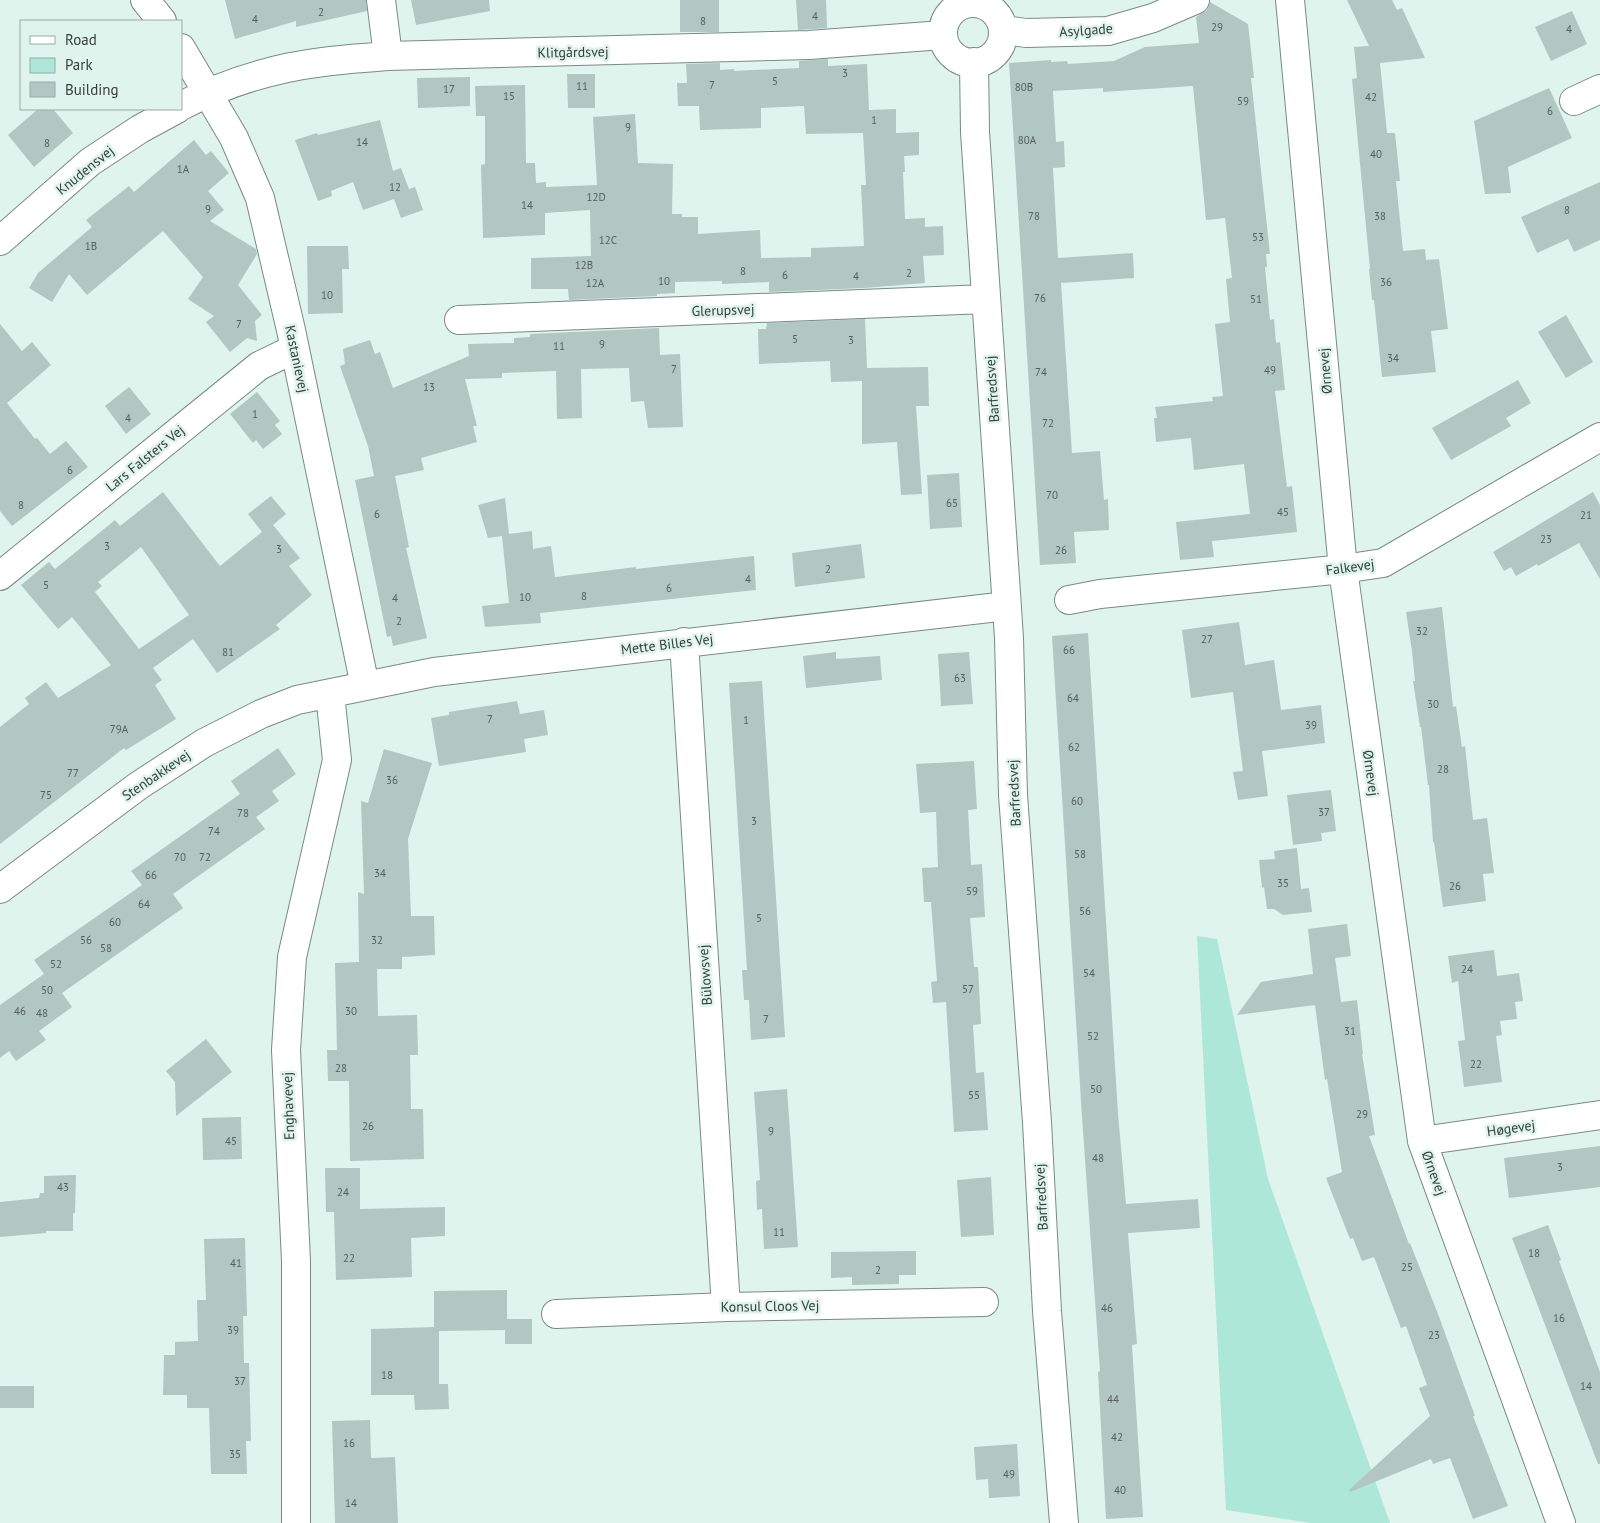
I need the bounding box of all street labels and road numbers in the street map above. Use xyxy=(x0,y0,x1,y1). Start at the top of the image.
street label: Asylgade xyxy=(1059,19,1113,41)
street label: Klitgårdsvej xyxy=(537,42,609,62)
street label: Knudensvej xyxy=(53,141,117,199)
street label: Glerupsvej xyxy=(691,300,755,320)
street label: Kastanievej xyxy=(281,324,313,394)
street label: Ørnevej xyxy=(1314,347,1336,395)
street label: Barfredsvej xyxy=(981,355,1003,423)
street label: Lars Falsters Vej xyxy=(102,421,188,495)
street label: Falkevej xyxy=(1324,555,1376,579)
street label: Mette Billes Vej xyxy=(620,629,714,659)
street label: Stenbakkevej xyxy=(118,746,194,804)
street label: Ørnevej xyxy=(1359,749,1383,797)
street label: Barfredsvej xyxy=(1003,759,1025,827)
street label: Bülowsvej xyxy=(694,944,716,1006)
street label: Enghavevej xyxy=(278,1072,298,1140)
street label: Høgevej xyxy=(1486,1116,1536,1140)
street label: Ørnevej xyxy=(1418,1148,1450,1198)
street label: Barfredsvej xyxy=(1030,1163,1052,1231)
street label: Konsul Cloos Vej xyxy=(721,1296,819,1316)

